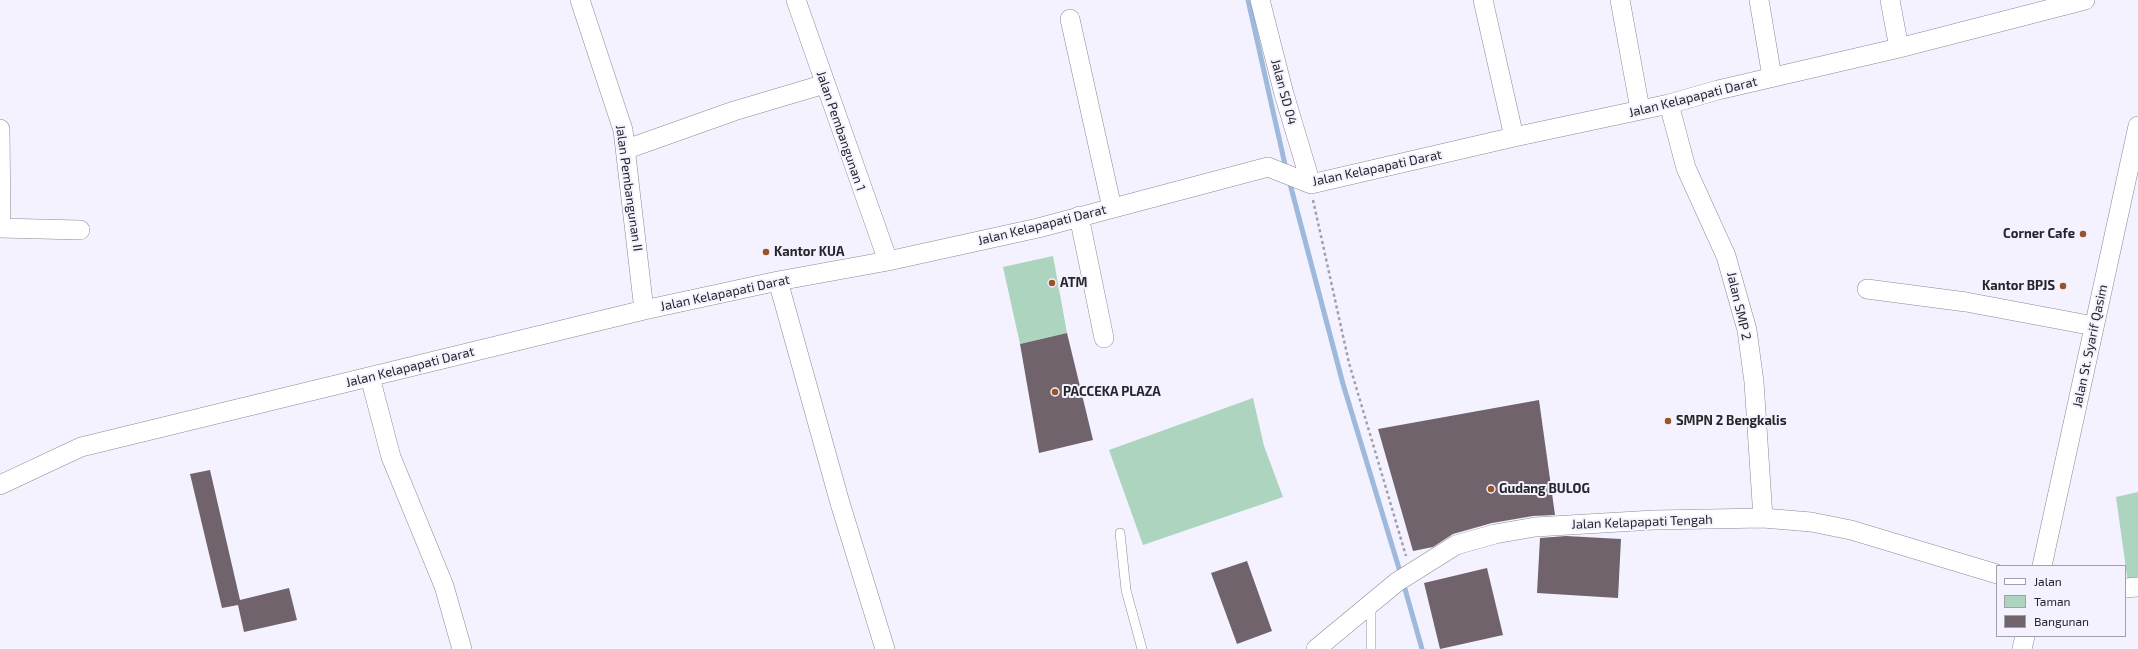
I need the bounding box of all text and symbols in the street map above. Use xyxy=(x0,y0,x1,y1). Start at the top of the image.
street label: Jalan SD 04 xyxy=(1268,57,1300,127)
street label: Jalan Pembangunan 1 xyxy=(813,69,869,193)
street label: Jalan Kelapapati Darat xyxy=(1627,73,1759,121)
street label: Jalan Pembangunan II xyxy=(612,124,646,252)
street label: Jalan Kelapapati Darat xyxy=(1311,147,1443,189)
street label: Jalan Kelapapati Darat xyxy=(976,201,1108,249)
place label: Corner Cafe xyxy=(2003,226,2075,242)
marker: Corner Cafe xyxy=(2078,229,2088,239)
place label: Kantor KUA xyxy=(774,244,844,260)
marker: Kantor KUA xyxy=(761,247,771,257)
street label: Jalan SMP 2 xyxy=(1724,270,1754,342)
street label: Jalan Kelapapati Darat xyxy=(659,272,791,314)
place label: ATM xyxy=(1060,275,1087,291)
marker: ATM xyxy=(1047,278,1057,288)
place label: Kantor BPJS xyxy=(1982,278,2055,294)
marker: Kantor BPJS xyxy=(2058,281,2068,291)
street label: Jalan St. Syarif Qasim xyxy=(2069,283,2111,409)
street label: Jalan Kelapapati Darat xyxy=(344,343,476,391)
place label: PACCEKA PLAZA xyxy=(1063,384,1161,400)
marker: PACCEKA PLAZA xyxy=(1050,387,1060,397)
place label: SMPN 2 Bengkalis xyxy=(1676,413,1787,429)
marker: SMPN 2 Bengkalis xyxy=(1663,416,1673,426)
place label: Gudang BULOG xyxy=(1499,481,1590,497)
marker: Gudang BULOG xyxy=(1486,484,1496,494)
street label: Jalan Kelapapati Tengah xyxy=(1571,512,1713,532)
legend xyxy=(1996,565,2126,637)
text: Jalan xyxy=(2034,574,2062,588)
text: Taman xyxy=(2034,594,2071,608)
text: Bangunan xyxy=(2034,614,2089,628)

